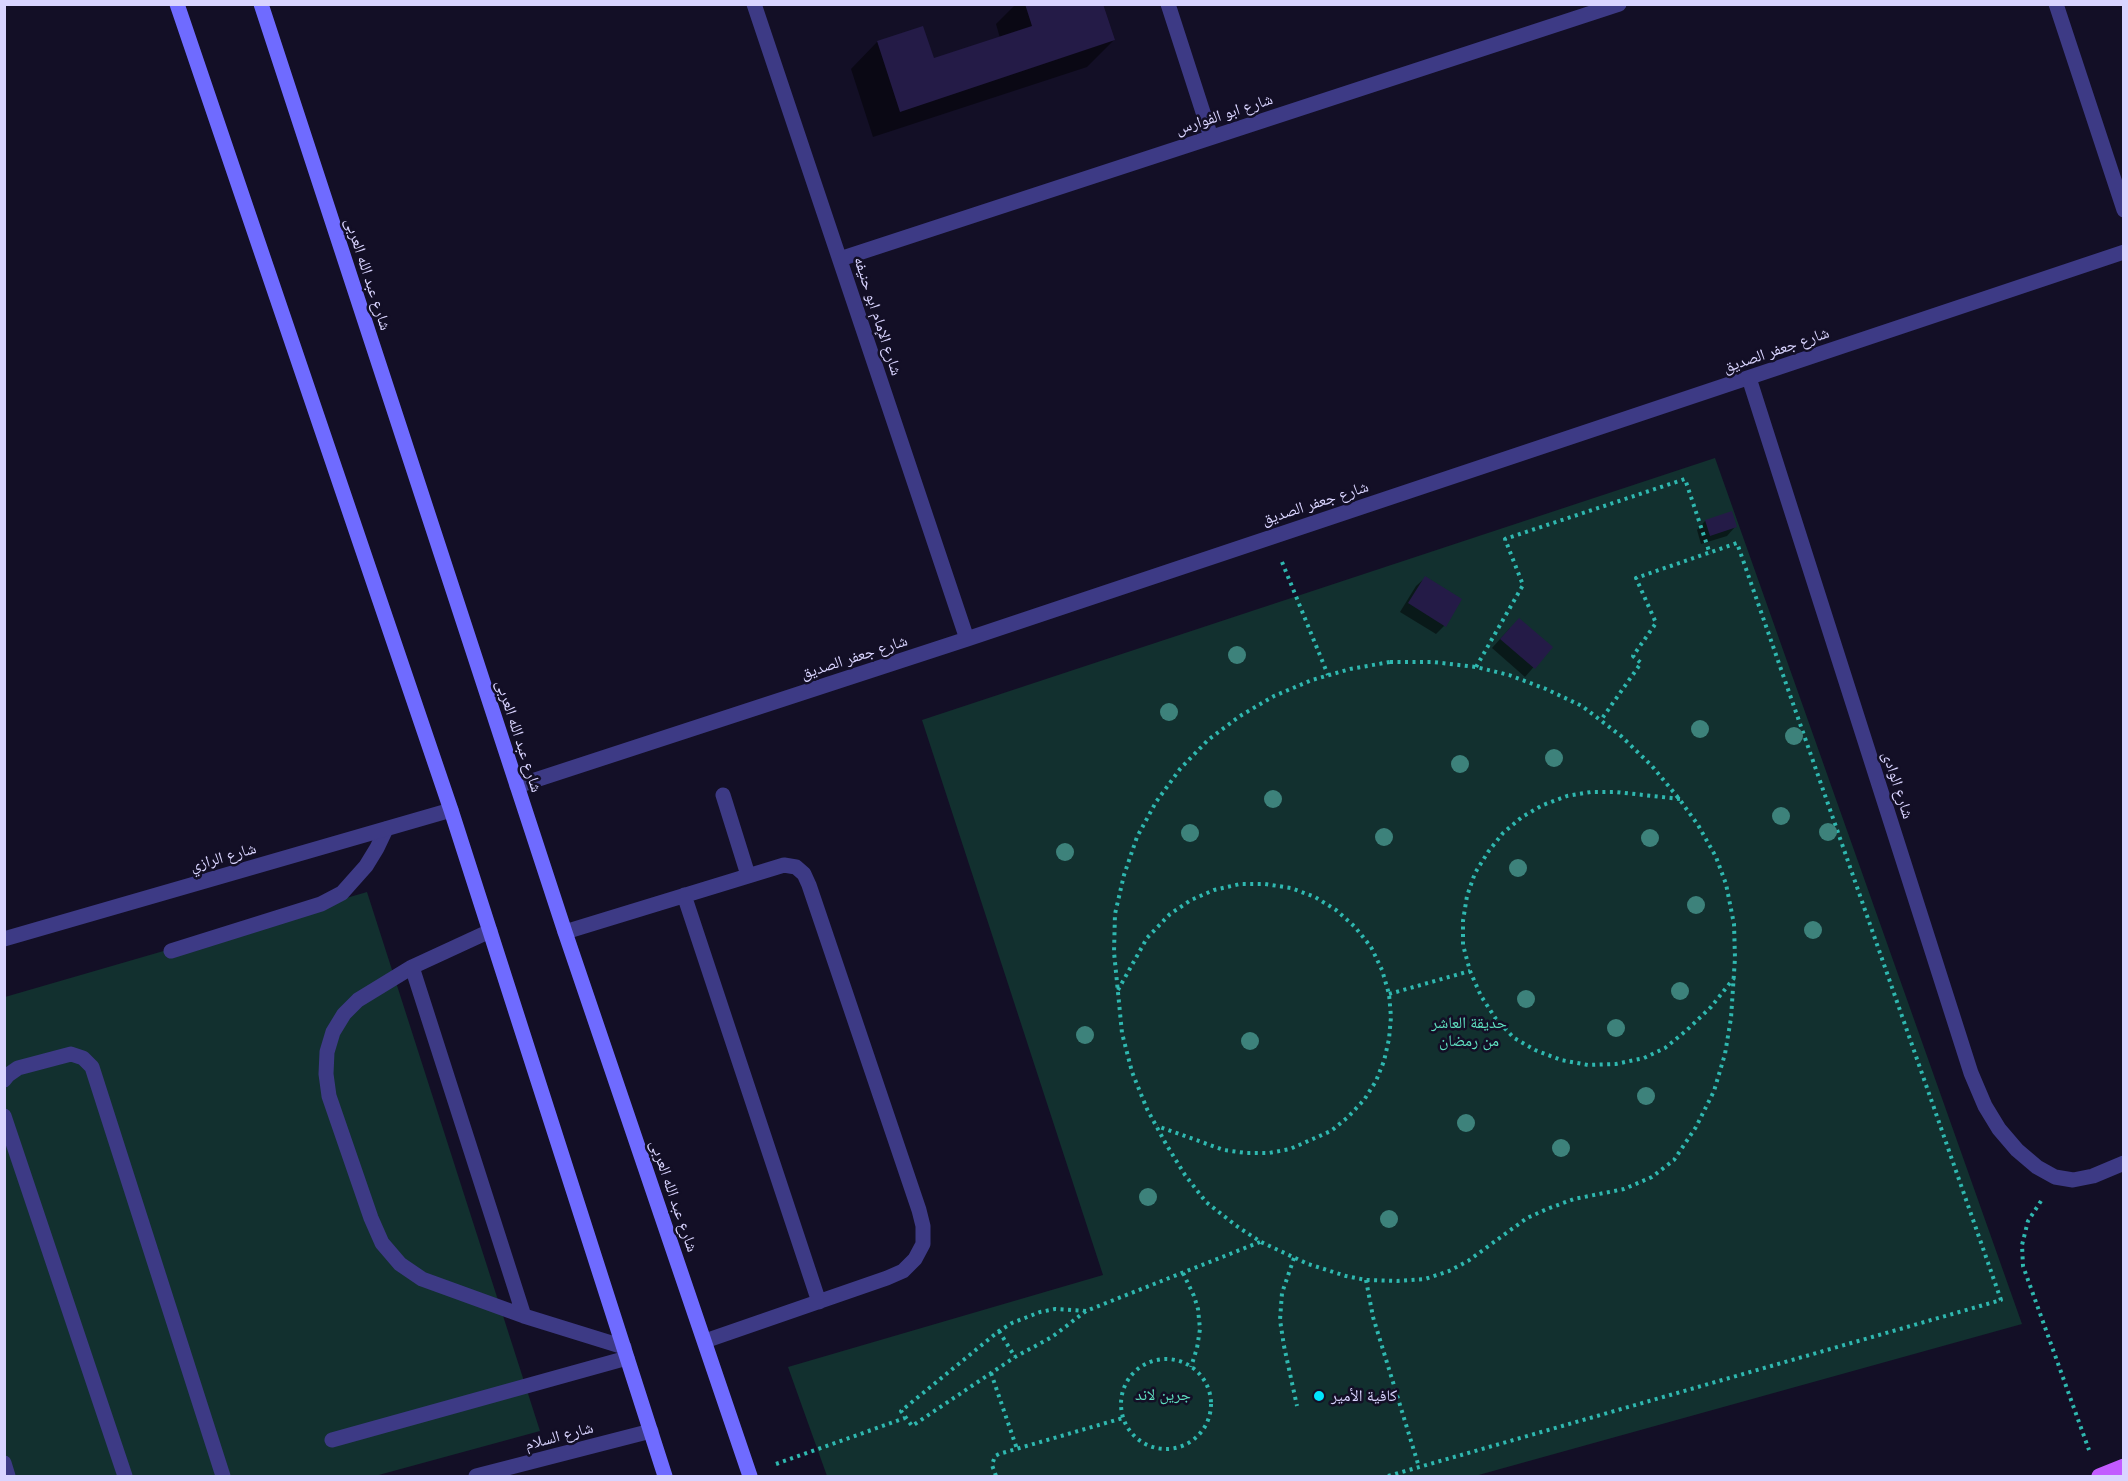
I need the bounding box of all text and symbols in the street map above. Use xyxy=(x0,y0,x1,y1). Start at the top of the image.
street label: شارع ابو الفوارس xyxy=(1173,89,1275,139)
street label: شارع عبد الله العربى xyxy=(341,215,395,333)
street label: شارع الإمام ابو حنيفه xyxy=(850,254,906,378)
street label: شارع جعفر الصديق xyxy=(1720,323,1832,377)
street label: شارع جعفر الصديق xyxy=(1259,477,1371,529)
street label: شارع جعفر الصديق xyxy=(798,631,910,683)
street label: شارع عبد الله العربى xyxy=(492,677,546,795)
street label: شارع الوادى xyxy=(1878,749,1918,821)
street label: شارع الرازي xyxy=(188,838,258,876)
park label: حديقة العاشر من رمضان xyxy=(1431,1013,1507,1051)
street label: شارع عبد الله العربى xyxy=(646,1138,702,1254)
park label: جرين لاند xyxy=(1135,1385,1191,1405)
place label: كافية الأمير xyxy=(1331,1386,1397,1406)
marker: كافية الأمير xyxy=(1312,1389,1326,1403)
street label: شارع السلام xyxy=(523,1418,595,1454)

